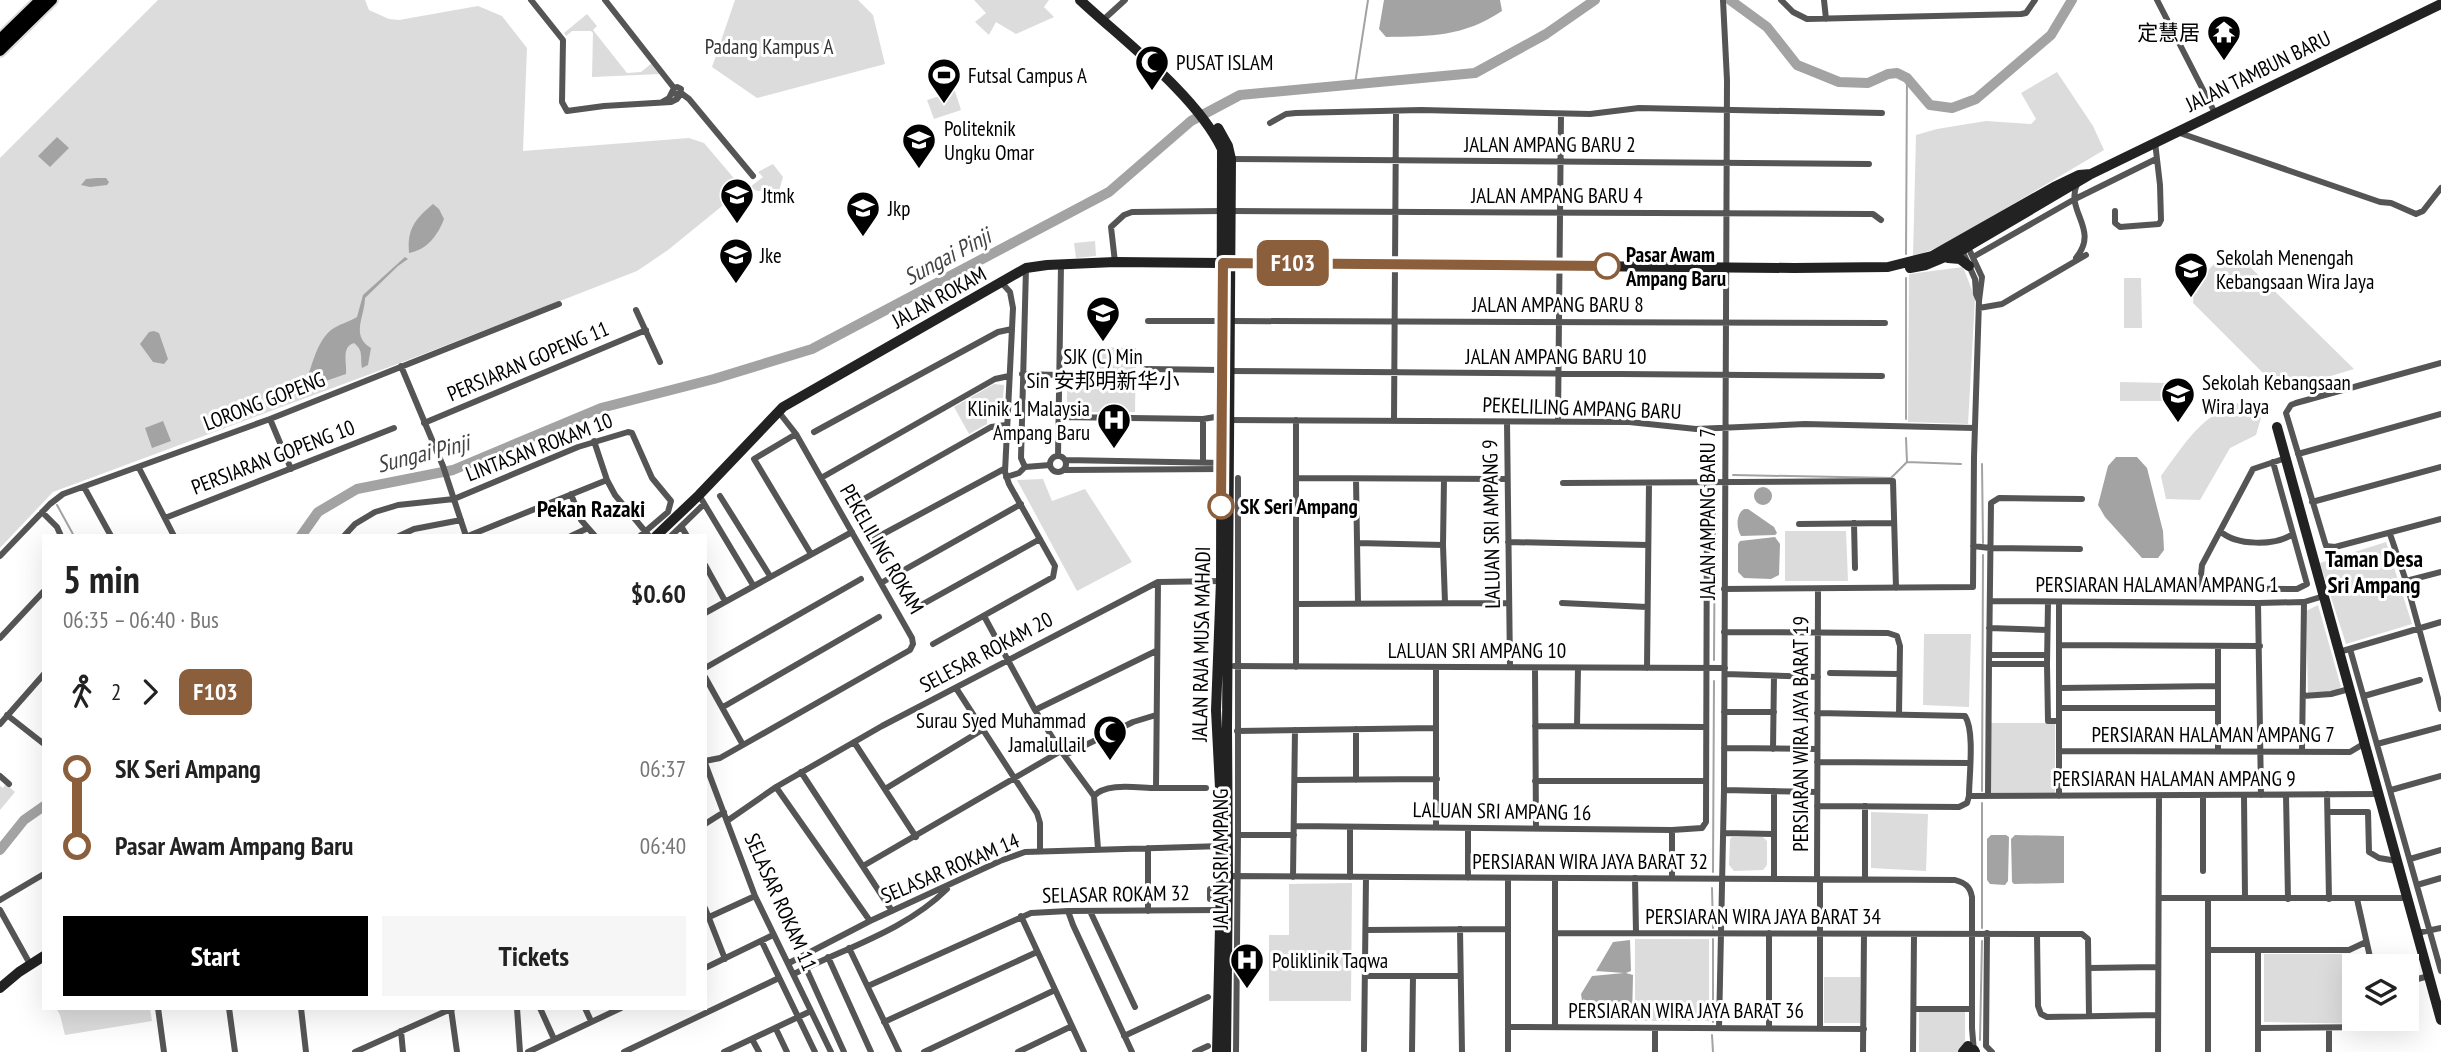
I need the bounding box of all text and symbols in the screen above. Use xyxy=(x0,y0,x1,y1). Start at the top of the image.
temple icon: 定慧居 xyxy=(2205,13,2243,62)
place label: 定慧居 xyxy=(2137,19,2200,46)
street label: JALAN TAMBUN BARU xyxy=(2180,24,2335,118)
park label: Padang Kampus A xyxy=(705,33,833,60)
mosque icon: PUSAT ISLAM xyxy=(1133,43,1171,92)
place label: PUSAT ISLAM xyxy=(1176,49,1273,76)
sports icon: Futsal Campus A xyxy=(925,56,963,105)
place label: Futsal Campus A xyxy=(968,62,1087,89)
place label: Politeknik Ungku Omar xyxy=(944,115,1035,166)
school or university icon: Politeknik Ungku Omar xyxy=(900,121,938,170)
street label: JALAN AMPANG BARU 2 xyxy=(1463,131,1636,158)
school or university icon: Jtmk xyxy=(718,176,756,225)
place label: Jtmk xyxy=(761,182,795,209)
street label: JALAN AMPANG BARU 4 xyxy=(1470,182,1643,209)
school or university icon: Jkp xyxy=(844,189,882,238)
place label: Jkp xyxy=(887,195,910,222)
water label: Sungai Pinji xyxy=(899,220,998,291)
school or university icon: Jke xyxy=(717,236,755,285)
line badge: F103 xyxy=(1244,240,1342,286)
place label: Pasar Awam Ampang Baru xyxy=(1625,241,1726,292)
place label: Jke xyxy=(759,242,782,269)
place label: Sekolah Menengah Kebangsaan Wira Jaya xyxy=(2216,244,2374,295)
text: F103 xyxy=(1271,247,1315,278)
school or university icon: Sekolah Menengah Kebangsaan Wira Jaya xyxy=(2172,250,2210,299)
marker: Pasar Awam Ampang Baru xyxy=(1594,253,1620,279)
street label: JALAN ROKAM xyxy=(886,260,991,334)
street label: JALAN AMPANG BARU 8 xyxy=(1471,291,1644,318)
school or university icon: SJK (C) Min Sin 安邦明新华小 xyxy=(1084,294,1122,343)
street label: PERSIARAN GOPENG 11 xyxy=(443,315,613,407)
place label: SJK (C) Min Sin 安邦明新华小 xyxy=(1026,343,1180,394)
street label: JALAN AMPANG BARU 10 xyxy=(1465,343,1646,370)
street label: LORONG GOPENG xyxy=(199,365,329,437)
place label: Sekolah Kebangsaan Wira Jaya xyxy=(2202,369,2351,420)
school or university icon: Sekolah Kebangsaan Wira Jaya xyxy=(2159,375,2197,424)
street label: PEKELILING AMPANG BARU xyxy=(1482,391,1682,425)
place label: Klinik 1 Malaysia Ampang Baru xyxy=(967,395,1090,446)
hospital icon: Klinik 1 Malaysia Ampang Baru xyxy=(1095,401,1133,450)
street label: LINTASAN ROKAM 10 xyxy=(462,407,616,487)
street label: PERSIARAN GOPENG 10 xyxy=(187,413,359,501)
water label: Sungai Pinji xyxy=(374,427,475,478)
street label: JALAN AMPANG BARU 7 xyxy=(1694,428,1721,601)
street label: LALUAN SRI AMPANG 9 xyxy=(1476,439,1506,609)
street label: PEKELILING ROKAM xyxy=(834,479,930,619)
marker: SK Seri Ampang xyxy=(1208,493,1234,519)
place label: SK Seri Ampang xyxy=(1240,493,1358,520)
district label: Pekan Razaki xyxy=(537,494,645,523)
district label: Taman Desa Sri Ampang xyxy=(2325,544,2423,599)
street label: JALAN RAJA MUSA MAHADI xyxy=(1186,546,1216,743)
text: 5 min xyxy=(63,554,140,603)
street label: PERSIARAN HALAMAN AMPANG 1 xyxy=(2035,571,2279,598)
text: $0.60 xyxy=(631,577,686,610)
text: 06:35 – 06:40 · Bus xyxy=(63,605,219,634)
street label: SELESAR ROKAM 20 xyxy=(915,606,1057,698)
street label: PERSIARAN WIRA JAYA BARAT 19 xyxy=(1787,616,1814,852)
street label: LALUAN SRI AMPANG 10 xyxy=(1388,637,1566,664)
icon: walk xyxy=(63,673,101,711)
icon: forward xyxy=(131,673,169,711)
text: F103 xyxy=(193,676,238,707)
text: 2 xyxy=(111,677,121,706)
place label: Surau Syed Muhammad Jamalullail xyxy=(916,707,1086,758)
mosque icon: Surau Syed Muhammad Jamalullail xyxy=(1091,713,1129,762)
street label: PERSIARAN HALAMAN AMPANG 7 xyxy=(2091,721,2335,748)
text: SK Seri Ampang xyxy=(115,752,261,785)
text: 06:37 xyxy=(640,754,686,783)
street label: PERSIARAN HALAMAN AMPANG 9 xyxy=(2052,765,2296,792)
street label: JALAN SRI AMPANG xyxy=(1207,789,1234,930)
street label: LALUAN SRI AMPANG 16 xyxy=(1413,796,1591,826)
street label: SELASAR ROKAM 14 xyxy=(877,826,1024,909)
text: Pasar Awam Ampang Baru xyxy=(115,829,353,862)
street label: SELASAR ROKAM 11 xyxy=(739,829,823,975)
text: 06:40 xyxy=(640,831,686,860)
street label: PERSIARAN WIRA JAYA BARAT 32 xyxy=(1472,848,1708,875)
street label: SELASAR ROKAM 32 xyxy=(1042,879,1190,909)
street label: PERSIARAN WIRA JAYA BARAT 34 xyxy=(1645,903,1881,930)
button: Start xyxy=(63,916,368,996)
button: Tickets xyxy=(382,916,686,996)
hospital icon: Poliklinik Taqwa xyxy=(1228,941,1266,990)
place label: Poliklinik Taqwa xyxy=(1272,947,1388,974)
map controls xyxy=(2342,954,2419,1031)
button: layers xyxy=(2342,954,2419,1031)
street label: PERSIARAN WIRA JAYA BARAT 36 xyxy=(1568,997,1804,1024)

